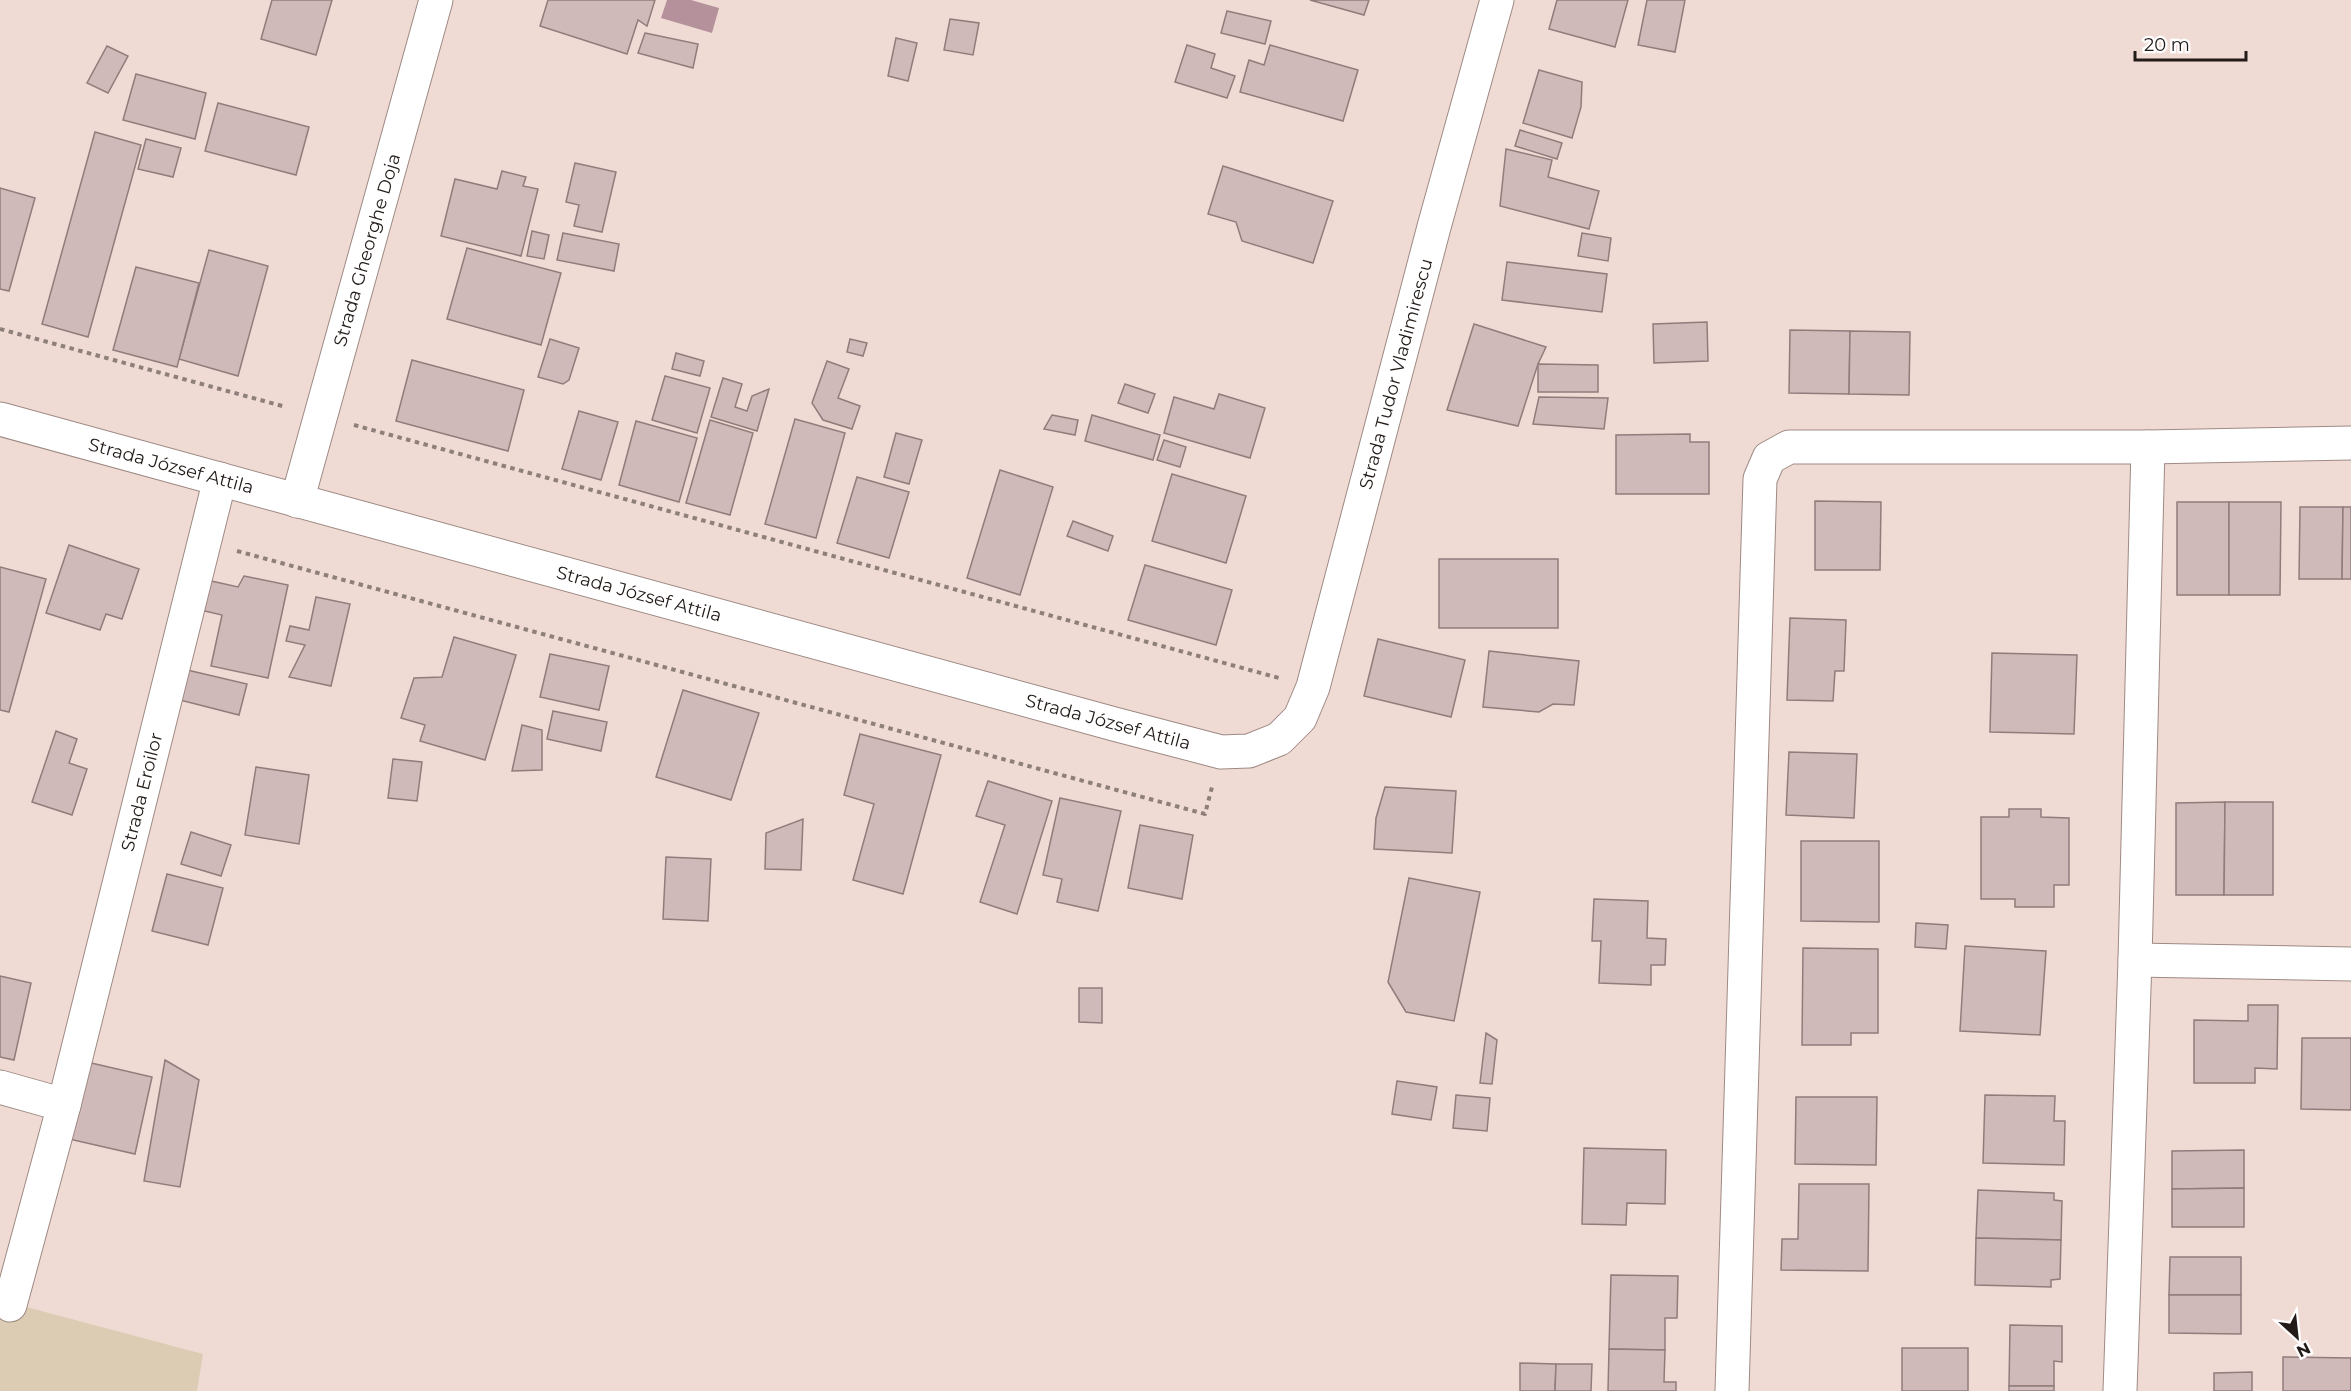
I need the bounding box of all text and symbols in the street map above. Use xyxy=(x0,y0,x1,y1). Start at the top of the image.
scale bar xyxy=(2135,24,2246,62)
text: 20 m xyxy=(2144,34,2190,56)
street label: Strada Gheorghe Doja xyxy=(329,151,405,349)
street label: Strada Tudor Vladimirescu xyxy=(1355,256,1437,492)
street label: Strada József Attila xyxy=(86,433,256,499)
street label: Strada József Attila xyxy=(554,561,724,627)
street label: Strada József Attila xyxy=(1023,689,1193,755)
street label: Strada Eroilor xyxy=(117,730,167,854)
north arrow xyxy=(2267,1307,2327,1367)
text: N xyxy=(2294,1339,2314,1361)

